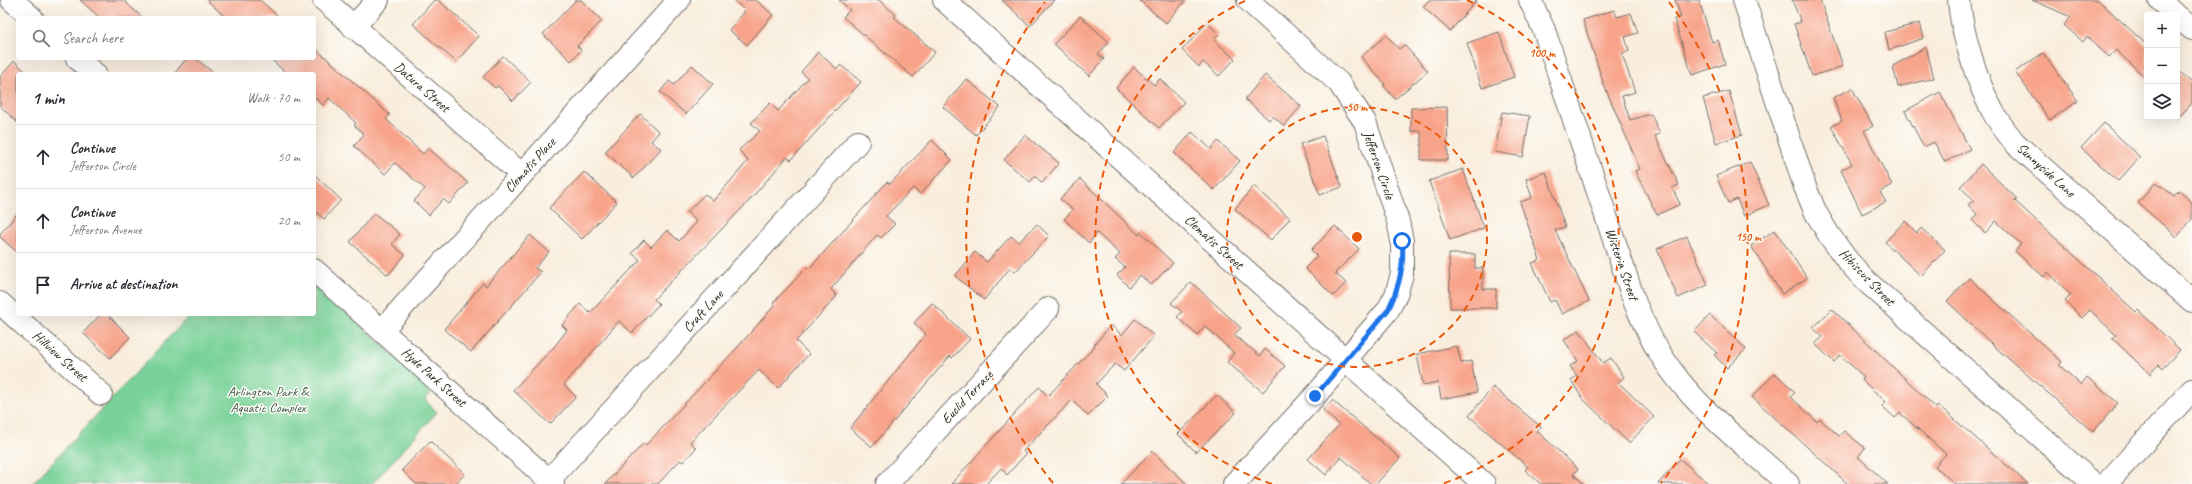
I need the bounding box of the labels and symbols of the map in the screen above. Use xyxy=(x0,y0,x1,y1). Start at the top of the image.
text: 100 m xyxy=(1529,45,1556,61)
street label: Datura Street xyxy=(391,58,454,117)
text: 50 m xyxy=(1347,99,1368,115)
street label: Jefferson Circle xyxy=(1359,128,1399,203)
street label: Clematis Place xyxy=(501,133,560,196)
street label: Sunnyside Lane xyxy=(2013,139,2080,202)
street label: Clematis Street xyxy=(1181,211,1248,274)
street label: Wisteria Street xyxy=(1602,226,1643,304)
text: 150 m xyxy=(1735,229,1762,245)
centre of rings xyxy=(1350,230,1364,244)
route start xyxy=(1393,232,1411,250)
street label: Hibiscus Street xyxy=(1836,245,1899,310)
street label: Craft Lane xyxy=(679,285,728,336)
street label: Hillview Street xyxy=(29,327,92,386)
street label: Hyde Park Street xyxy=(398,344,471,411)
street label: Euclid Terrace xyxy=(938,365,997,427)
park label: Arlington Park & Aquatic Complex xyxy=(228,383,310,416)
route end xyxy=(1306,387,1324,405)

